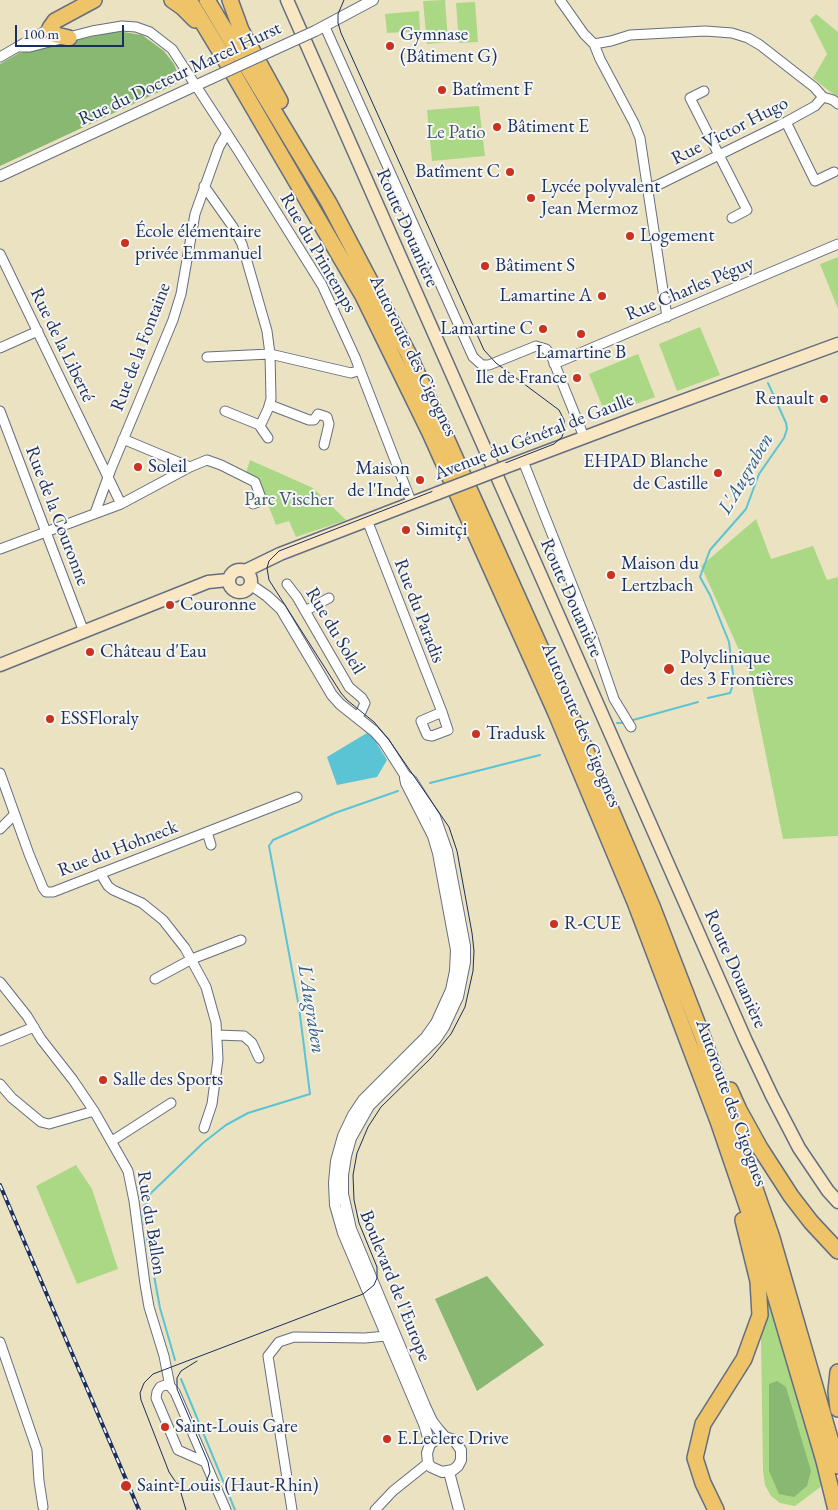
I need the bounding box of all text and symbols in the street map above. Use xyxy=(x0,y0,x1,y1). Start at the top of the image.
scale bar xyxy=(18,15,126,47)
street label: Rue du Docteur Marcel Hurst xyxy=(75,17,285,131)
text: 100 m xyxy=(23,24,59,43)
place label: Gymnase (Bâtiment G) xyxy=(400,24,497,68)
marker: Gymnase (Bâtiment G) xyxy=(384,40,396,52)
place label: Batîment F xyxy=(452,79,533,101)
marker: Batîment F xyxy=(436,84,448,96)
street label: Rue Victor Hugo xyxy=(668,92,792,170)
place label: Bâtiment E xyxy=(507,116,589,138)
marker: Bâtiment E xyxy=(491,121,503,133)
park label: Le Patio xyxy=(426,122,486,144)
place label: Batîment C xyxy=(415,161,500,183)
street label: Route Douanière xyxy=(371,165,443,291)
marker: Batîment C xyxy=(504,166,516,178)
place label: Lycée polyvalent Jean Mermoz xyxy=(541,176,660,220)
street label: Rue du Printemps xyxy=(275,189,361,317)
marker: Lycée polyvalent Jean Mermoz xyxy=(525,192,537,204)
place label: École élémentaire privée Emmanuel xyxy=(135,221,262,265)
place label: Logement xyxy=(640,225,714,247)
marker: Logement xyxy=(624,230,636,242)
marker: École élémentaire privée Emmanuel xyxy=(119,237,131,249)
street label: Rue Charles Péguy xyxy=(622,252,758,326)
place label: Bâtiment S xyxy=(495,255,575,277)
marker: Bâtiment S xyxy=(479,260,491,272)
street label: Autoroute des Cigognes xyxy=(364,272,462,440)
street label: Rue de la Fontaine xyxy=(106,280,176,414)
street label: Rue de la Liberté xyxy=(25,284,99,406)
place label: Lamartine A xyxy=(500,285,592,307)
marker: Lamartine A xyxy=(596,290,608,302)
place label: Lamartine C xyxy=(440,318,533,340)
marker: Lamartine C xyxy=(537,323,549,335)
marker: Lamartine B xyxy=(575,328,587,340)
place label: Lamartine B xyxy=(536,342,626,364)
place label: Ile de France xyxy=(475,367,567,389)
marker: Ile de France xyxy=(571,372,583,384)
street label: Avenue du Général de Gaulle xyxy=(431,388,637,486)
place label: Renault xyxy=(755,388,814,410)
marker: Renault xyxy=(818,393,830,405)
water label: L'Augraben xyxy=(713,429,779,519)
street label: Rue de la Couronne xyxy=(20,443,94,589)
place label: EHPAD Blanche de Castille xyxy=(584,451,708,495)
place label: Soleil xyxy=(148,456,187,478)
place label: Maison de l'Inde xyxy=(347,458,410,502)
marker: Soleil xyxy=(132,461,144,473)
marker: EHPAD Blanche de Castille xyxy=(712,467,724,479)
marker: Maison de l'Inde xyxy=(414,474,426,486)
park label: Parc Vischer xyxy=(244,489,334,511)
place label: Simitçi xyxy=(416,519,467,541)
marker: Simitçi xyxy=(400,524,412,536)
street label: Route Douanière xyxy=(535,535,607,661)
place label: Maison du Lertzbach xyxy=(621,553,699,597)
street label: Rue du Paradis xyxy=(389,556,449,666)
marker: Maison du Lertzbach xyxy=(605,569,617,581)
street label: Rue du Soleil xyxy=(300,583,370,679)
place label: Couronne xyxy=(180,594,256,616)
marker: Couronne xyxy=(164,599,176,611)
street label: Autoroute des Cigognes xyxy=(536,639,626,811)
place label: Château d'Eau xyxy=(100,641,207,663)
marker: Château d'Eau xyxy=(84,646,96,658)
place label: Polyclinique des 3 Frontières xyxy=(680,647,793,691)
marker: Polyclinique des 3 Frontières xyxy=(662,662,676,676)
place label: ESSFloraly xyxy=(60,708,139,730)
marker: ESSFloraly xyxy=(44,713,56,725)
place label: Tradusk xyxy=(486,723,545,745)
marker: Tradusk xyxy=(470,728,482,740)
street label: Rue du Hohneck xyxy=(55,816,181,882)
street label: Route Douanière xyxy=(699,906,771,1032)
place label: R-CUE xyxy=(564,913,621,935)
marker: R-CUE xyxy=(548,918,560,930)
water label: L'Augraben xyxy=(292,963,330,1055)
street label: Autoroute des Cigognes xyxy=(690,1016,772,1190)
place label: Salle des Sports xyxy=(113,1069,223,1091)
marker: Salle des Sports xyxy=(97,1074,109,1086)
street label: Rue du Ballon xyxy=(131,1169,171,1277)
street label: Boulevard de l'Europe xyxy=(354,1207,436,1365)
place label: Saint-Louis Gare xyxy=(175,1416,298,1438)
marker: Saint-Louis Gare xyxy=(159,1421,171,1433)
place label: E.Leclerc Drive xyxy=(397,1428,509,1450)
marker: E.Leclerc Drive xyxy=(381,1433,393,1445)
place label: Saint-Louis (Haut-Rhin) xyxy=(137,1475,319,1497)
marker: Saint-Louis (Haut-Rhin) xyxy=(119,1479,133,1493)

